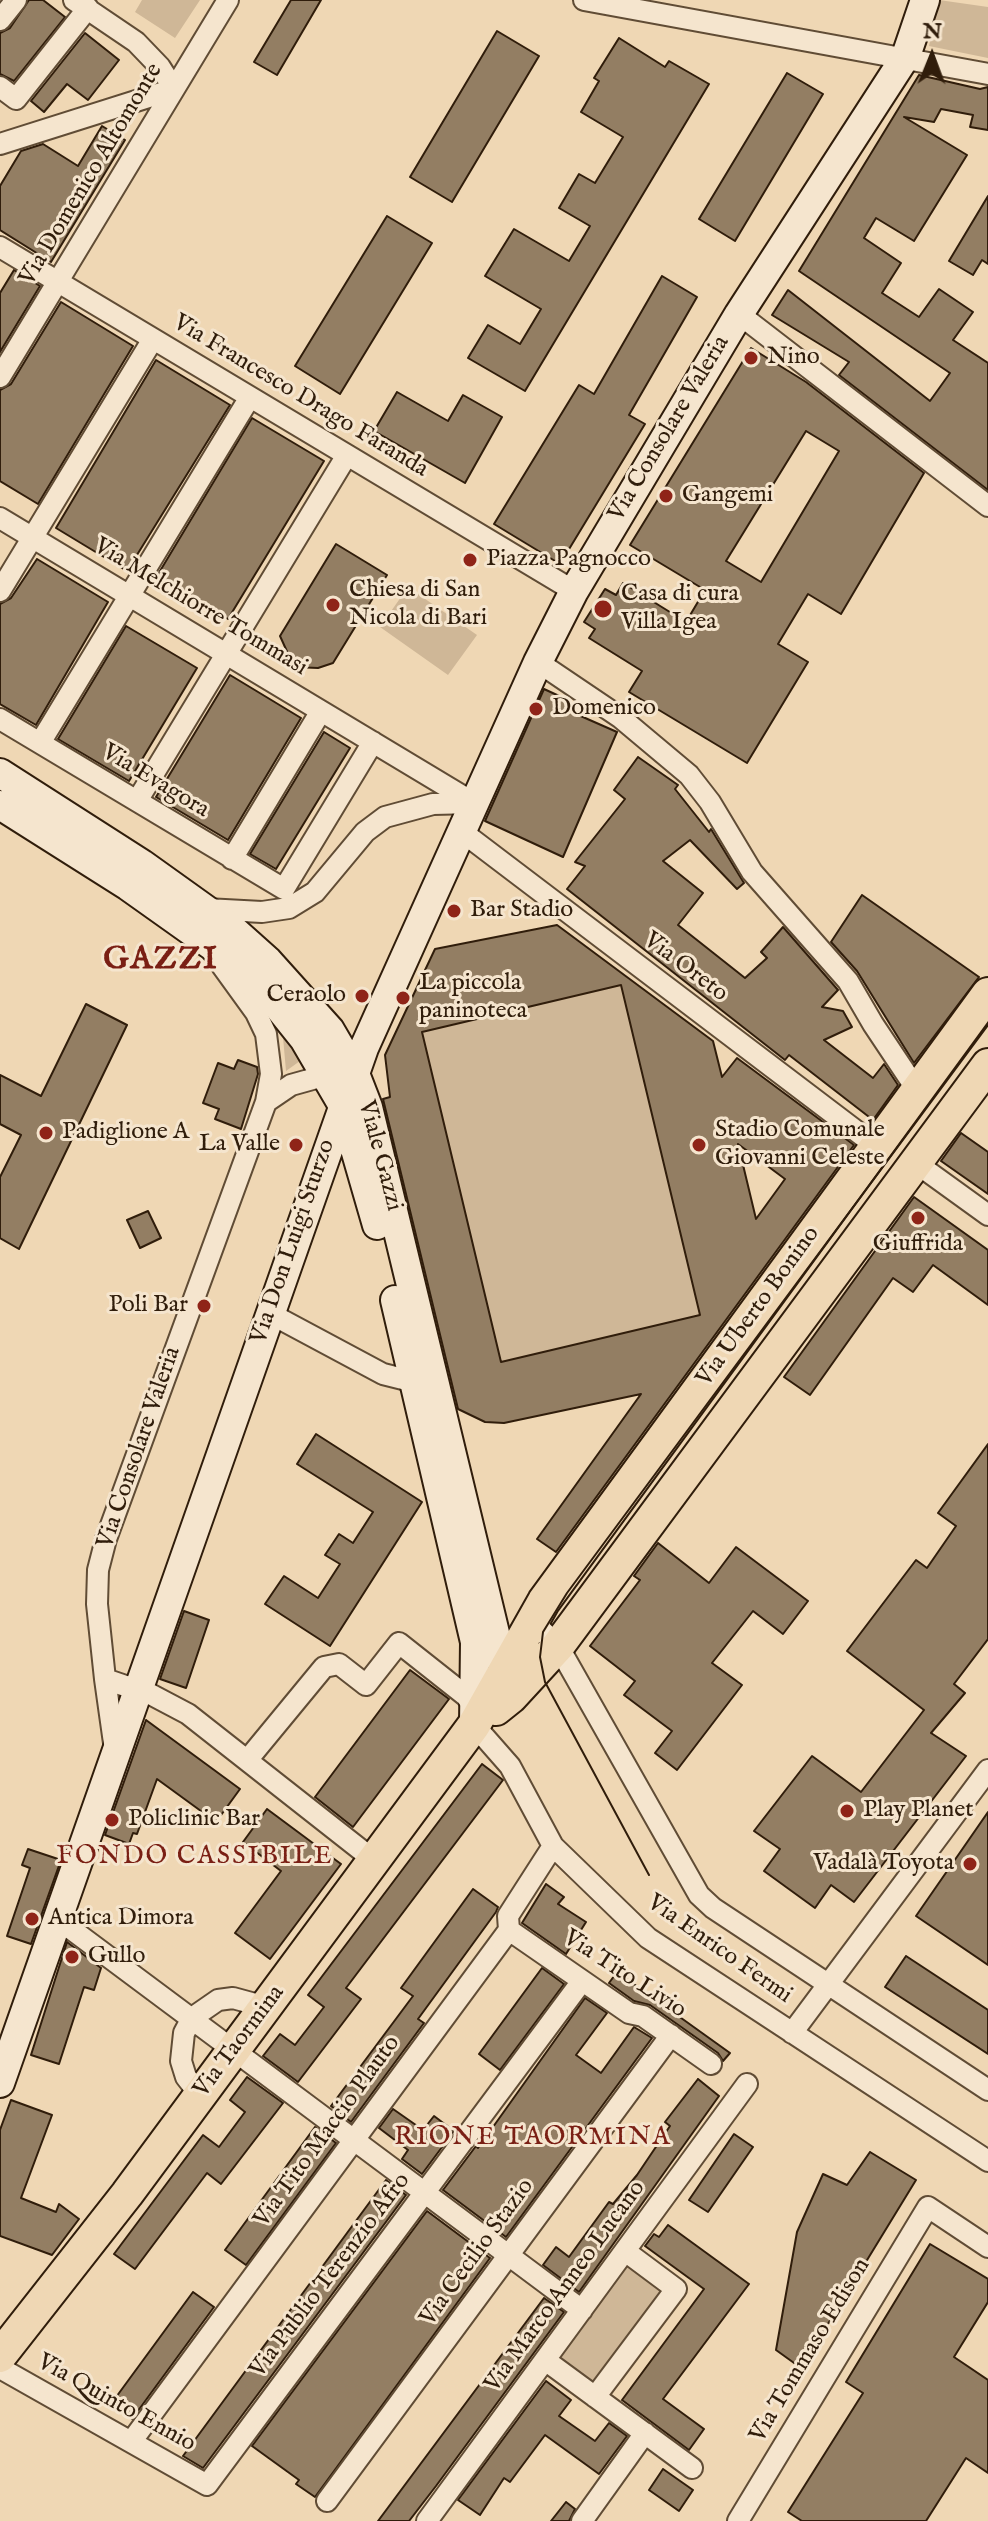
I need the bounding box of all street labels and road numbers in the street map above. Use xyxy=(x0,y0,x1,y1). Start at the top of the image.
street label: Via Domenico Altomonte xyxy=(14,59,170,291)
street label: Via Francesco Drago Faranda xyxy=(167,309,433,485)
street label: Via Consolare Valeria xyxy=(603,331,737,527)
street label: Via Melchiorre Tommasi xyxy=(88,533,312,683)
street label: Via Evagora xyxy=(96,739,214,825)
street label: Via Oreto xyxy=(637,927,733,1009)
street label: Viale Gazzi xyxy=(350,1098,408,1214)
street label: Via Don Luigi Sturzo xyxy=(245,1136,343,1348)
street label: Via Uberto Bonino xyxy=(691,1221,827,1393)
street label: Via Consolare Valeria xyxy=(92,1343,188,1553)
street label: Via Enrico Fermi xyxy=(641,1889,797,2011)
street label: Via Tito Livio xyxy=(557,1924,691,2026)
street label: Via Taormina xyxy=(188,1980,292,2104)
street label: Via Tito Maccio Plauto xyxy=(249,2030,407,2234)
street label: Via Publio Terenzio Afro xyxy=(245,2168,417,2384)
street label: Via Cecilio Stazio xyxy=(415,2174,541,2332)
street label: Via Marco Anneo Lucano xyxy=(479,2175,653,2399)
street label: Via Tommaso Edison xyxy=(745,2254,877,2448)
street label: Via Quinto Ennio xyxy=(32,2349,200,2459)

